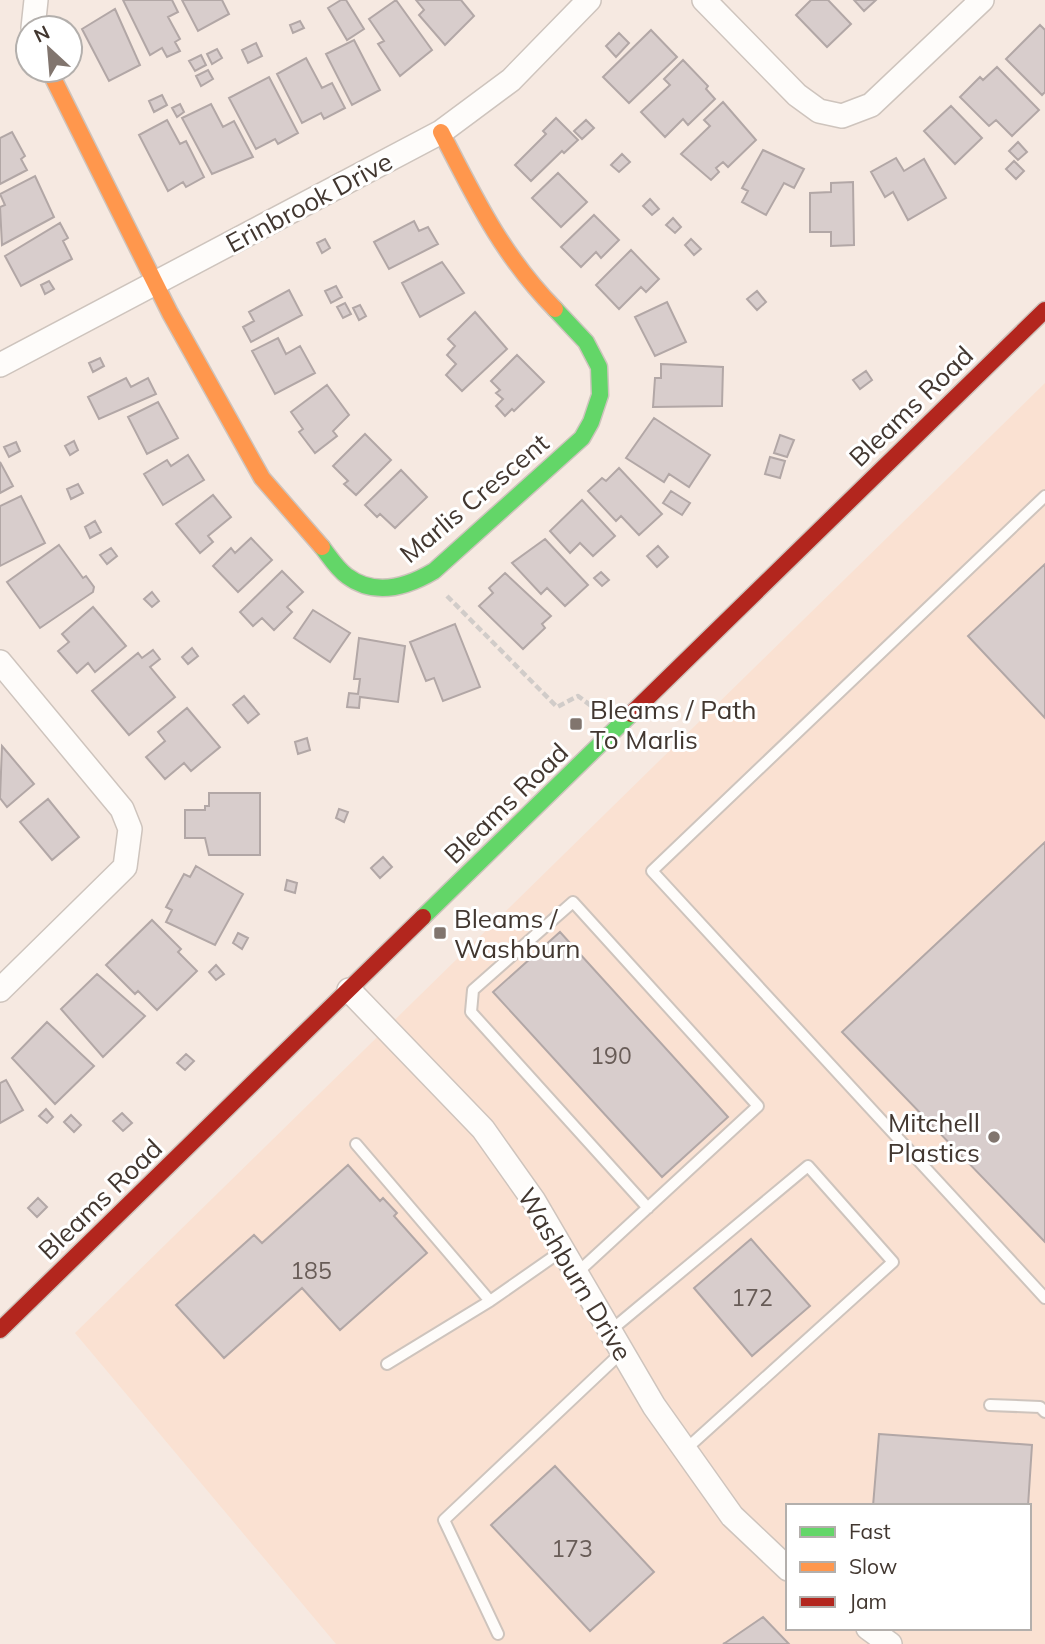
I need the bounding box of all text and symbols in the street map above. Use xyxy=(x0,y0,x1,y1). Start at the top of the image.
north arrow xyxy=(14,14,84,84)
text: N xyxy=(30,20,53,48)
street label: Erinbrook Drive xyxy=(220,144,398,260)
street label: Bleams Road xyxy=(842,339,980,473)
street label: Marlis Crescent xyxy=(393,426,555,570)
place label: Bleams / Path To Marlis xyxy=(590,693,757,756)
marker: Bleams / Path To Marlis xyxy=(568,716,584,732)
street label: Bleams Road xyxy=(437,736,575,870)
place label: Bleams / Washburn xyxy=(454,902,580,965)
marker: Bleams / Washburn xyxy=(432,925,448,941)
house number: 190 xyxy=(590,1041,632,1070)
place label: Mitchell Plastics xyxy=(887,1106,980,1169)
marker: Mitchell Plastics xyxy=(986,1129,1002,1145)
street label: Bleams Road xyxy=(31,1132,169,1266)
street label: Washburn Drive xyxy=(510,1181,640,1367)
house number: 185 xyxy=(290,1256,332,1285)
house number: 172 xyxy=(731,1283,773,1312)
legend xyxy=(786,1504,1031,1630)
text: Fast xyxy=(849,1518,891,1544)
house number: 173 xyxy=(551,1534,593,1563)
text: Slow xyxy=(849,1553,897,1579)
text: Jam xyxy=(849,1588,887,1614)

